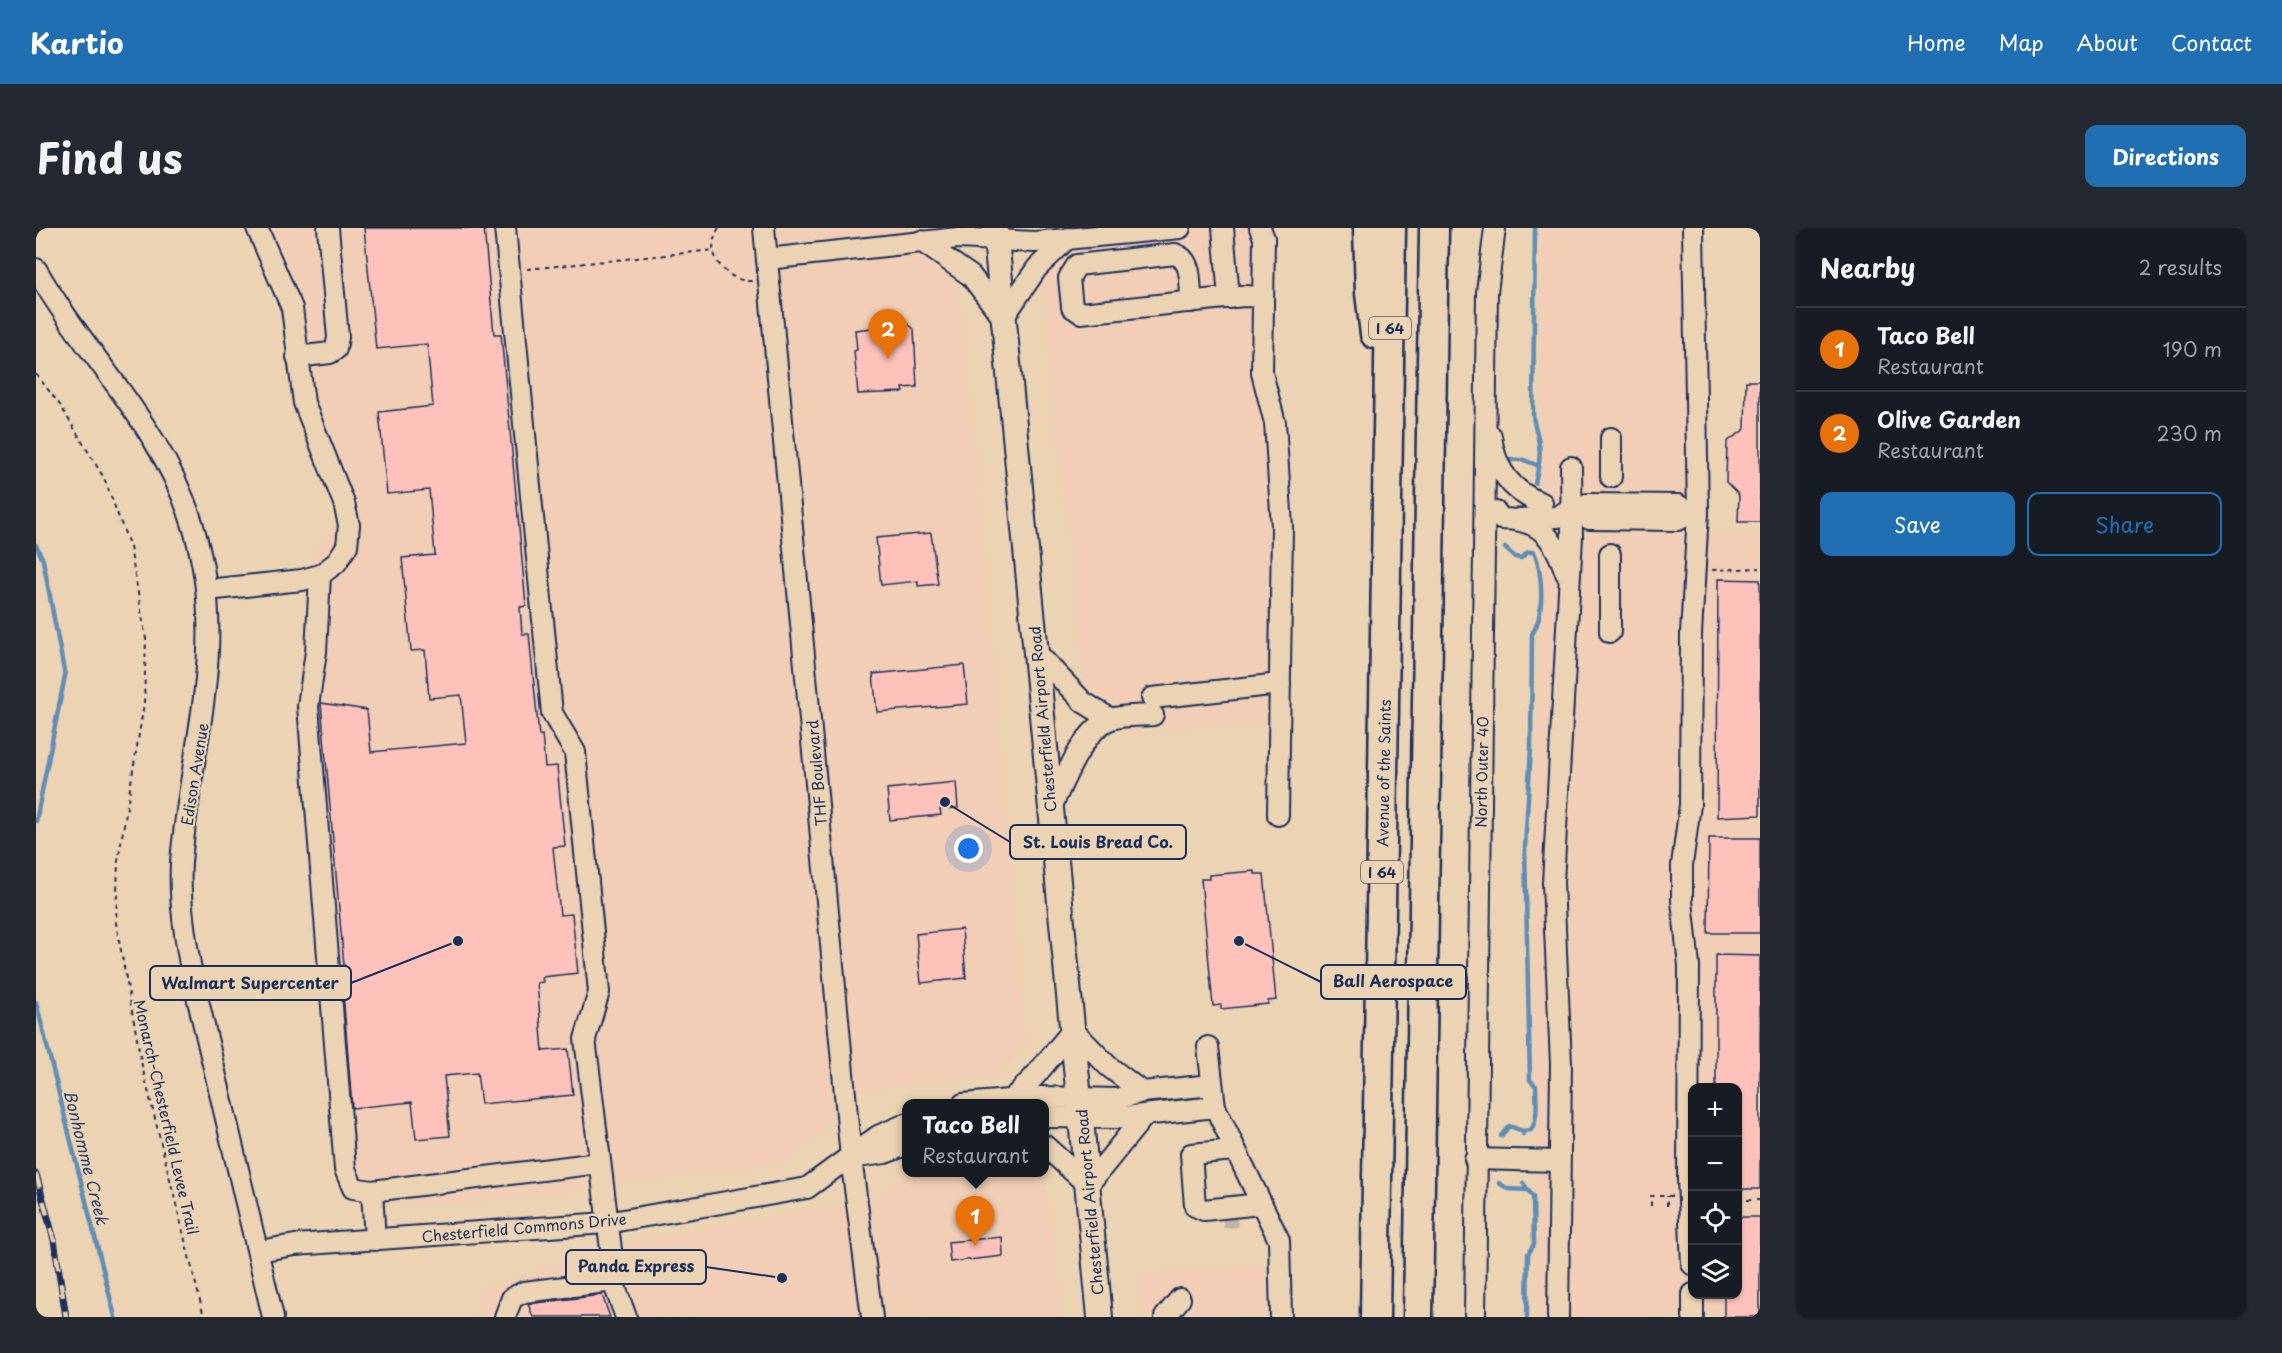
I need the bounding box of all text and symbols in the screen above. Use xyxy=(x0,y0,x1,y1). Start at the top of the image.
text: Kartio xyxy=(30,21,124,64)
text: Home xyxy=(1907,26,1966,58)
text: Map xyxy=(1999,26,2044,58)
text: About xyxy=(2077,26,2138,58)
text: Contact xyxy=(2171,26,2252,58)
text: Find us xyxy=(36,125,183,188)
button: Directions xyxy=(2085,125,2246,187)
text: Nearby xyxy=(1820,248,1915,287)
text: 2 results xyxy=(2139,252,2222,282)
pin: 2 xyxy=(868,310,908,359)
road number: I 64 xyxy=(1369,317,1411,339)
text: Taco Bell xyxy=(1877,318,1975,351)
text: 1 xyxy=(1835,334,1844,364)
text: 190 m xyxy=(2163,334,2222,364)
text: Restaurant xyxy=(1877,351,1984,381)
text: Olive Garden xyxy=(1877,402,2021,435)
text: 2 xyxy=(1832,418,1847,448)
text: 230 m xyxy=(2157,418,2222,448)
text: Restaurant xyxy=(1877,435,1984,465)
button: Save xyxy=(1820,492,2015,556)
button: Share xyxy=(2027,492,2222,556)
street label: Chesterfield Airport Road xyxy=(1022,625,1062,813)
street label: Avenue of the Saints xyxy=(1370,699,1396,847)
street label: North Outer 40 xyxy=(1469,716,1493,828)
street label: THF Boulevard xyxy=(800,719,832,827)
street label: Edison Avenue xyxy=(175,721,213,827)
callout: St. Louis Bread Co. xyxy=(1010,825,1186,859)
text: St. Louis Bread Co. xyxy=(1023,829,1173,853)
your location xyxy=(954,834,983,863)
road number: I 64 xyxy=(1361,861,1403,883)
callout: Ball Aerospace xyxy=(1321,965,1466,999)
callout: Walmart Supercenter xyxy=(150,966,351,1000)
text: Ball Aerospace xyxy=(1333,968,1454,992)
text: Walmart Supercenter xyxy=(161,970,340,994)
street label: Monarch-Chesterfield Levee Trail xyxy=(129,997,205,1237)
map controls xyxy=(1688,1083,1742,1299)
button: + xyxy=(1688,1083,1742,1137)
water label: Bonhomme Creek xyxy=(59,1087,116,1228)
popup xyxy=(902,1099,1049,1177)
text: Taco Bell xyxy=(922,1107,1020,1140)
street label: Chesterfield Airport Road xyxy=(1069,1108,1109,1296)
button: − xyxy=(1688,1137,1742,1191)
text: Restaurant xyxy=(922,1140,1029,1170)
button: locate xyxy=(1688,1191,1742,1245)
pin: 1 xyxy=(956,1196,994,1246)
street label: Chesterfield Commons Drive xyxy=(421,1207,627,1247)
button: layers xyxy=(1688,1245,1742,1299)
callout: Panda Express xyxy=(566,1250,706,1284)
text: Panda Express xyxy=(578,1253,695,1277)

